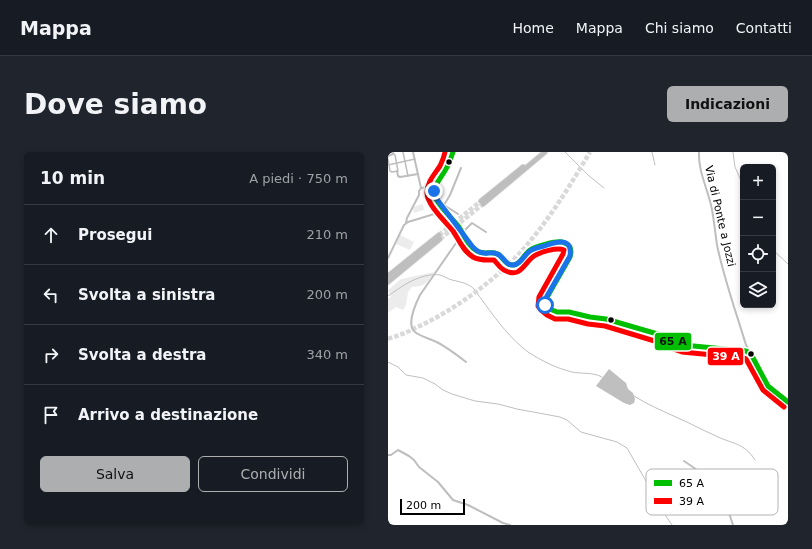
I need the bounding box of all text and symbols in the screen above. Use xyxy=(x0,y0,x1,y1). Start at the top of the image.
text: Mappa xyxy=(20,17,92,39)
text: Home xyxy=(513,20,554,36)
text: Mappa xyxy=(576,20,623,36)
text: Chi siamo xyxy=(645,20,714,36)
text: Contatti xyxy=(736,20,792,36)
button: Indicazioni xyxy=(667,86,788,122)
text: Dove siamo xyxy=(24,88,207,121)
unlabelled marker xyxy=(444,157,454,167)
street label: Via di Ponte a Jozzi xyxy=(702,164,738,268)
map controls xyxy=(740,164,776,308)
button: + xyxy=(740,164,776,200)
text: 10 min xyxy=(40,168,105,188)
text: A piedi · 750 m xyxy=(249,171,348,186)
route end xyxy=(425,182,443,200)
button: − xyxy=(740,200,776,236)
icon: ahead xyxy=(40,224,62,246)
text: Prosegui xyxy=(78,226,152,244)
text: 210 m xyxy=(306,227,348,242)
button: locate xyxy=(740,236,776,272)
button: layers xyxy=(740,272,776,308)
icon: left xyxy=(40,284,62,306)
text: Svolta a sinistra xyxy=(78,286,215,304)
text: 200 m xyxy=(306,287,348,302)
route start xyxy=(536,296,554,314)
unlabelled marker xyxy=(606,315,616,325)
line badge: 65 A xyxy=(654,332,692,351)
text: 65 A xyxy=(659,335,687,348)
icon: right xyxy=(40,344,62,366)
text: Svolta a destra xyxy=(78,346,206,364)
text: 340 m xyxy=(306,347,348,362)
line badge: 39 A xyxy=(707,347,744,366)
unlabelled marker xyxy=(746,349,756,359)
text: 39 A xyxy=(712,350,740,363)
icon: arrive xyxy=(40,404,62,426)
text: Arrivo a destinazione xyxy=(78,406,258,424)
button: Salva xyxy=(40,456,190,492)
button: Condividi xyxy=(198,456,348,492)
legend xyxy=(646,469,778,515)
text: 65 A xyxy=(679,477,704,490)
text: 39 A xyxy=(679,495,704,508)
scale bar xyxy=(400,497,465,516)
text: 200 m xyxy=(406,499,441,512)

